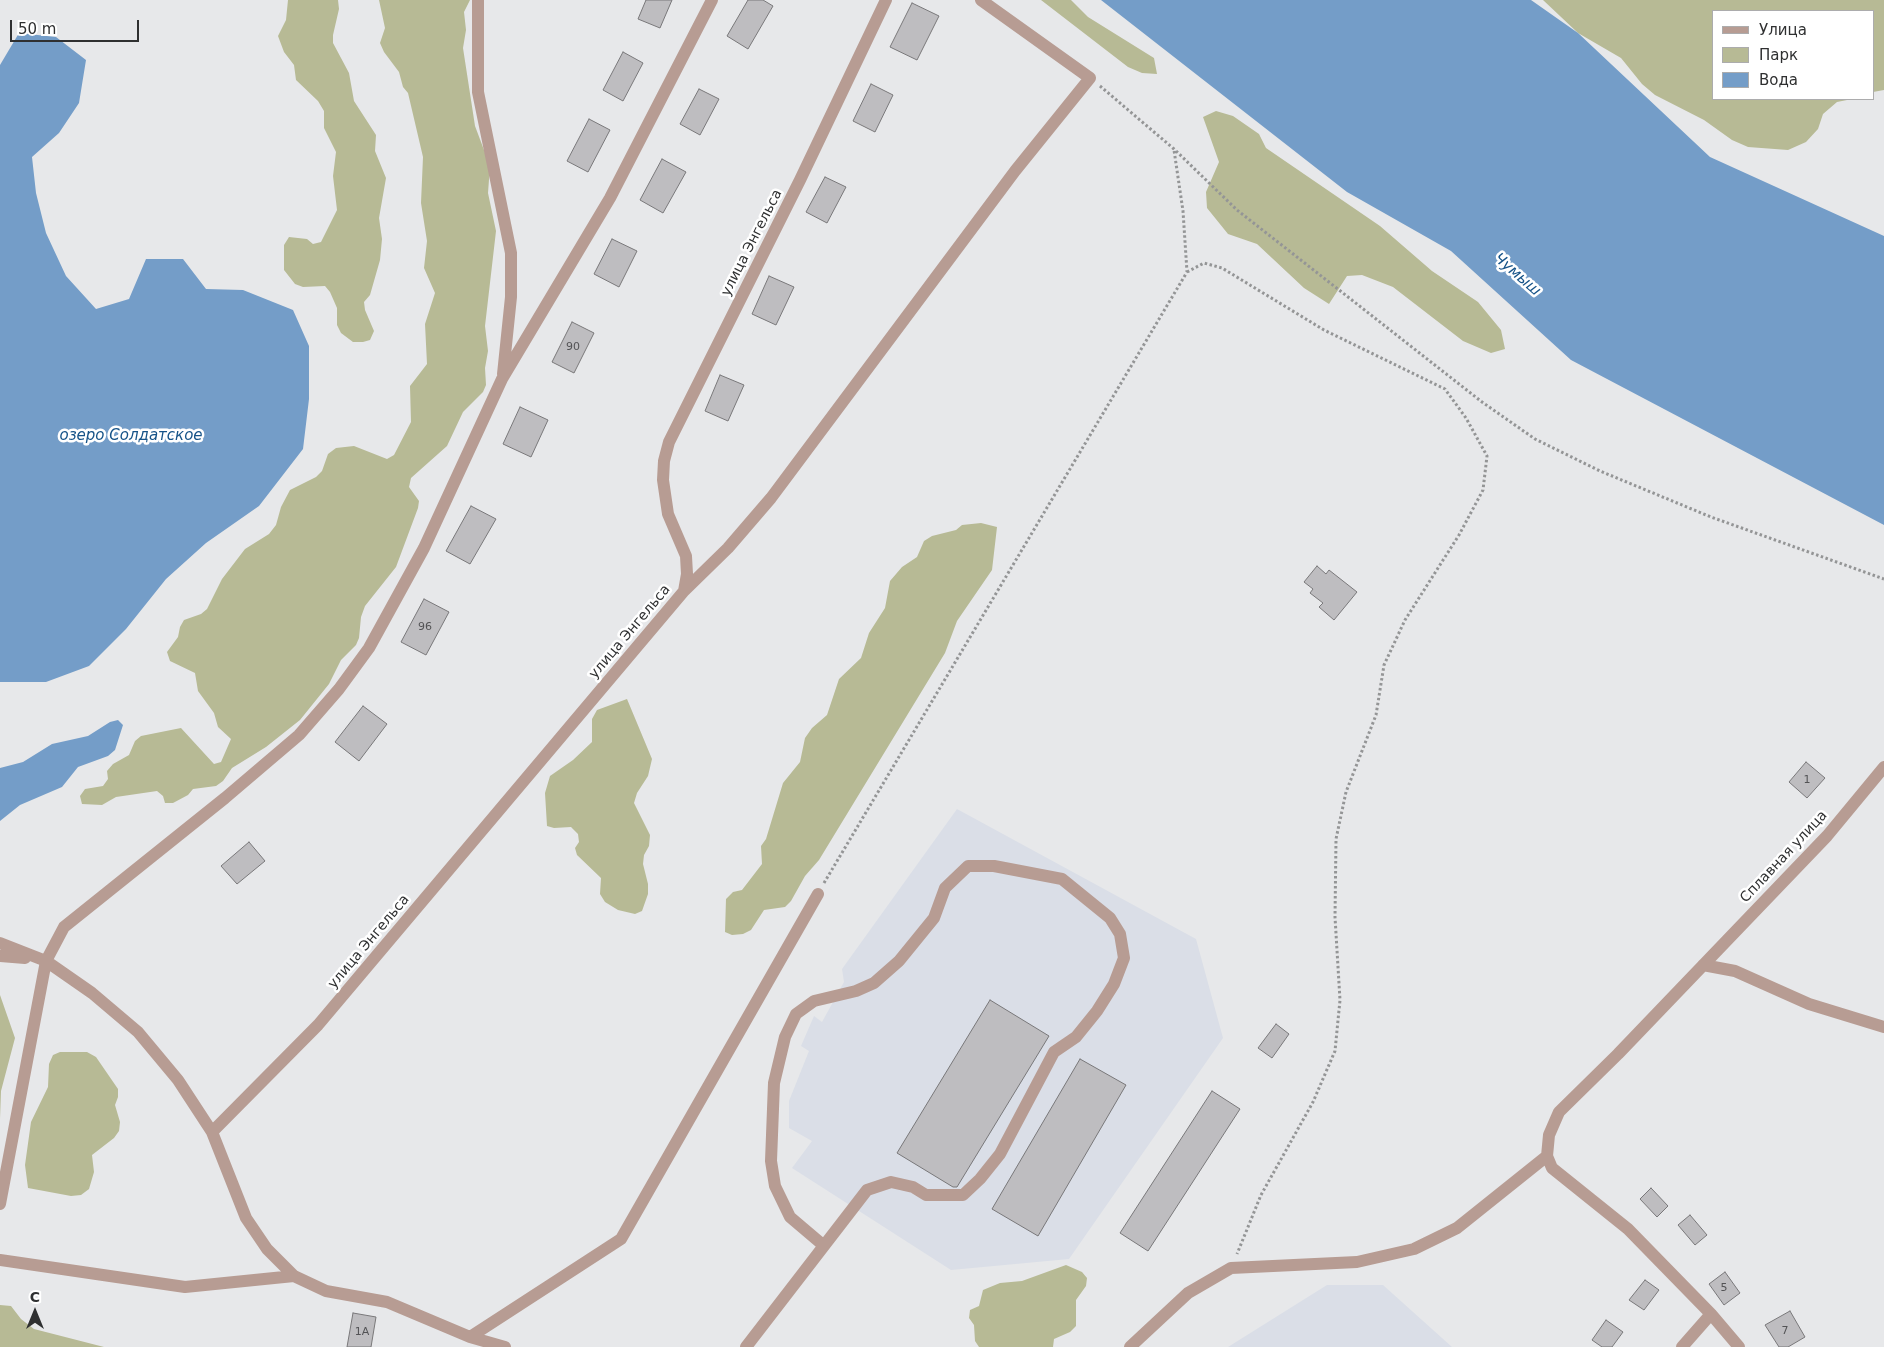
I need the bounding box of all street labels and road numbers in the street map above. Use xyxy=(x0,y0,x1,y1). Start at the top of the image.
street label: улица Энгельса xyxy=(718,187,786,299)
street label: улица Энгельса xyxy=(586,582,674,682)
street label: Сплавная улица xyxy=(1737,807,1831,907)
street label: улица Энгельса xyxy=(325,892,413,992)

